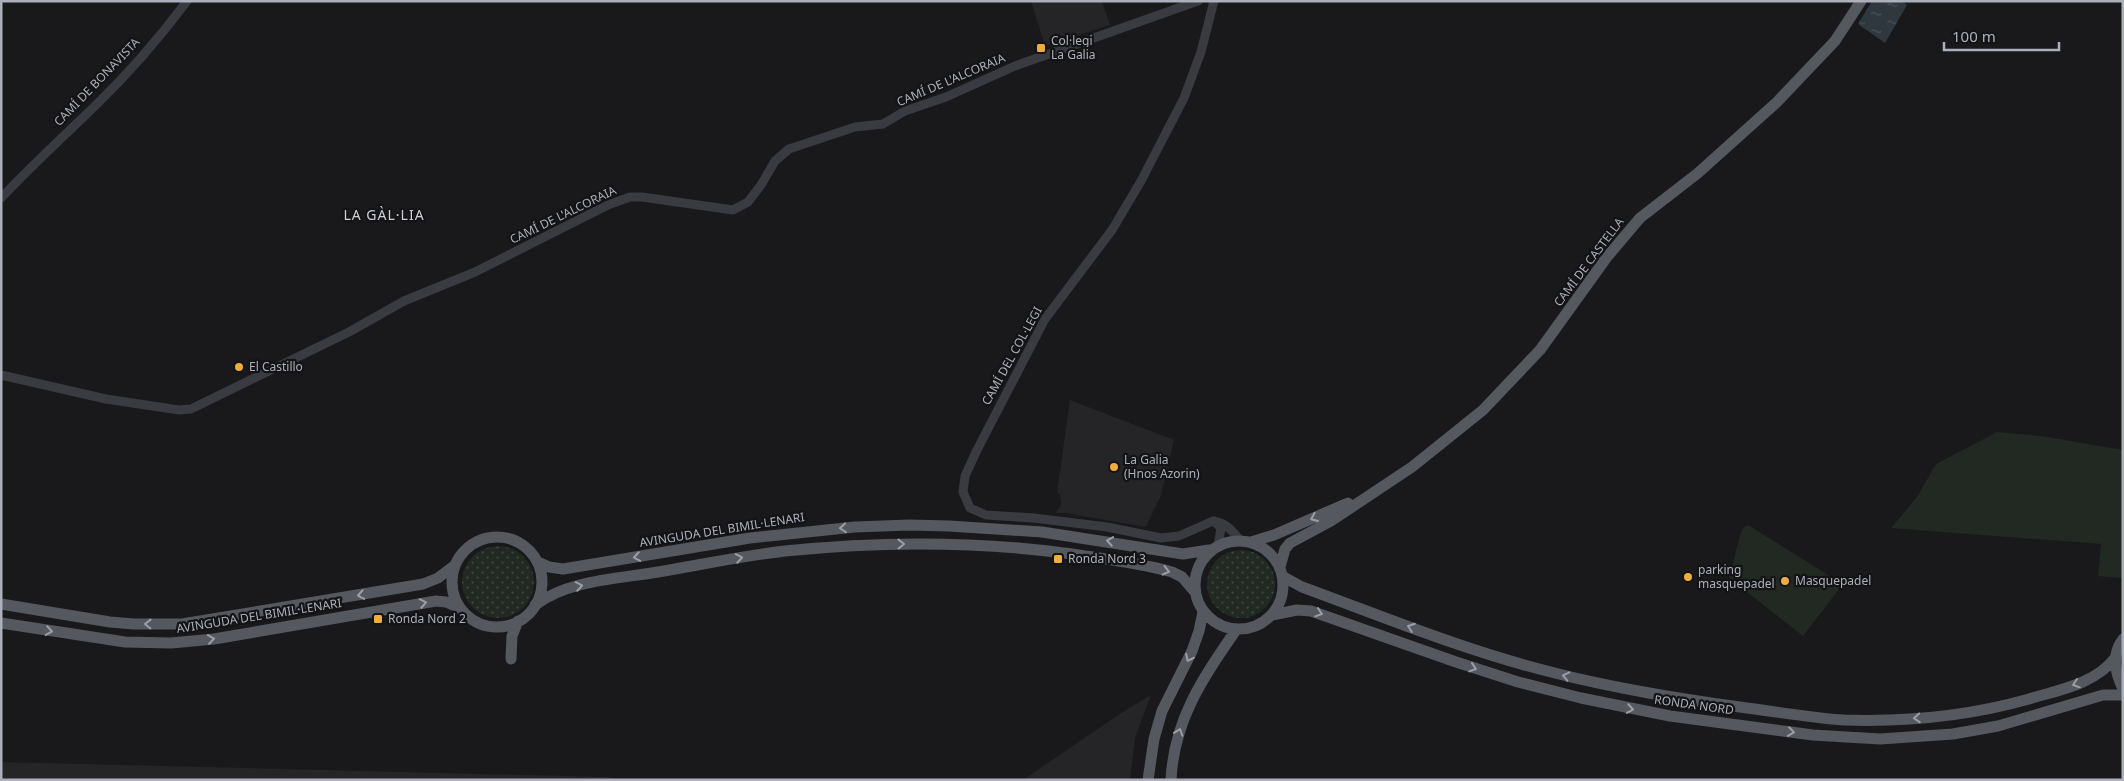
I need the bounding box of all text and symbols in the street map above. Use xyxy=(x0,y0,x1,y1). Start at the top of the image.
scale bar xyxy=(1944,20,2059,52)
text: 100 m xyxy=(1952,26,1996,46)
place label: Col·legi La Galia xyxy=(1051,32,1096,63)
street label: CAMÍ DE BONAVISTA xyxy=(50,34,144,130)
marker: Col·legi La Galia xyxy=(1035,42,1047,54)
street label: CAMÍ DE L'ALCORAIA xyxy=(894,49,1008,110)
street label: CAMÍ DE L'ALCORAIA xyxy=(507,181,619,248)
district label: LA GÀL·LIA xyxy=(343,205,425,224)
street label: CAMÍ DE CASTELLA xyxy=(1550,213,1628,310)
street label: CAMÍ DEL COL·LEGI xyxy=(977,303,1046,408)
place label: El Castillo xyxy=(249,358,303,375)
marker: El Castillo xyxy=(233,361,245,373)
place label: La Galia (Hnos Azorin) xyxy=(1124,451,1200,482)
marker: La Galia (Hnos Azorin) xyxy=(1108,461,1120,473)
street label: AVINGUDA DEL BIMIL·LENARI xyxy=(638,508,806,551)
one-way arrow xyxy=(1310,511,1319,522)
one-way arrow xyxy=(839,523,847,534)
one-way arrow xyxy=(1105,537,1114,547)
one-way arrow xyxy=(898,539,905,549)
place label: Ronda Nord 3 xyxy=(1068,550,1146,567)
one-way arrow xyxy=(633,552,641,562)
marker: Ronda Nord 3 xyxy=(1052,553,1064,565)
one-way arrow xyxy=(735,554,744,564)
place label: parking masquepadel xyxy=(1698,561,1775,592)
one-way arrow xyxy=(1162,565,1171,576)
marker: parking masquepadel xyxy=(1682,571,1694,583)
place label: Masquepadel xyxy=(1795,572,1871,589)
marker: Masquepadel xyxy=(1779,575,1791,587)
one-way arrow xyxy=(575,581,583,591)
one-way arrow xyxy=(356,590,365,600)
street label: AVINGUDA DEL BIMIL·LENARI xyxy=(175,594,343,637)
one-way arrow xyxy=(418,599,427,609)
one-way arrow xyxy=(1315,608,1323,618)
place label: Ronda Nord 2 xyxy=(388,610,466,627)
marker: Ronda Nord 2 xyxy=(372,613,384,625)
one-way arrow xyxy=(144,619,152,629)
one-way arrow xyxy=(1407,623,1416,633)
one-way arrow xyxy=(45,625,54,635)
one-way arrow xyxy=(207,634,215,645)
one-way arrow xyxy=(1184,653,1195,662)
one-way arrow xyxy=(1468,662,1476,672)
one-way arrow xyxy=(1561,671,1570,682)
one-way arrow xyxy=(2072,678,2080,688)
street label: RONDA NORD xyxy=(1653,691,1735,719)
one-way arrow xyxy=(1625,703,1634,713)
one-way arrow xyxy=(1913,713,1921,724)
one-way arrow xyxy=(1787,726,1795,737)
one-way arrow xyxy=(1173,728,1183,737)

